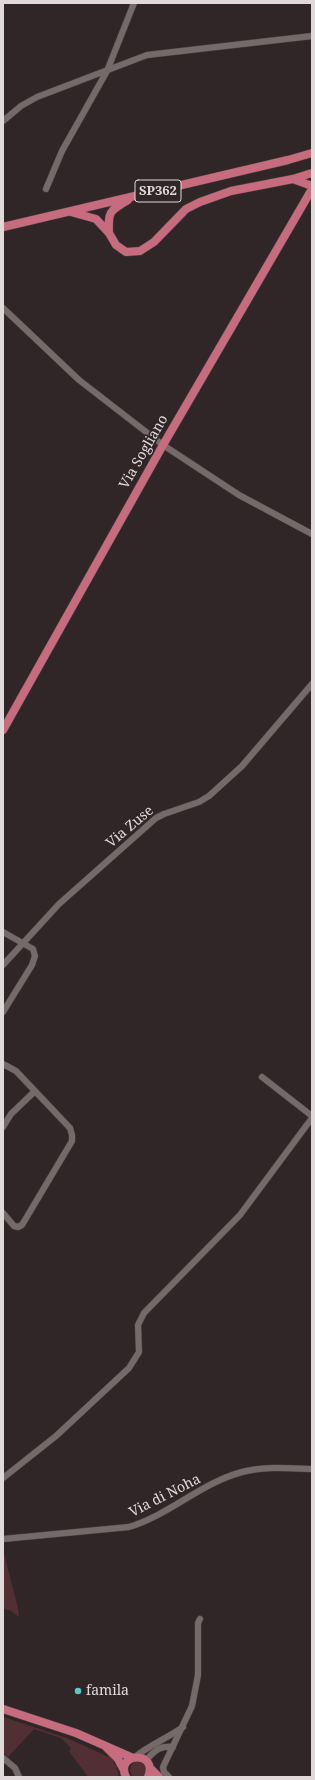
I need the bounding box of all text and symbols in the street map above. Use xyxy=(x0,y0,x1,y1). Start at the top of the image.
road number: SP362 xyxy=(135,180,181,202)
street label: Via Sogliano xyxy=(116,412,172,492)
street label: Via Zuse xyxy=(103,802,157,852)
street label: Via di Noha xyxy=(127,1471,203,1521)
place label: famila xyxy=(86,1683,129,1699)
marker: famila xyxy=(73,1686,83,1696)

